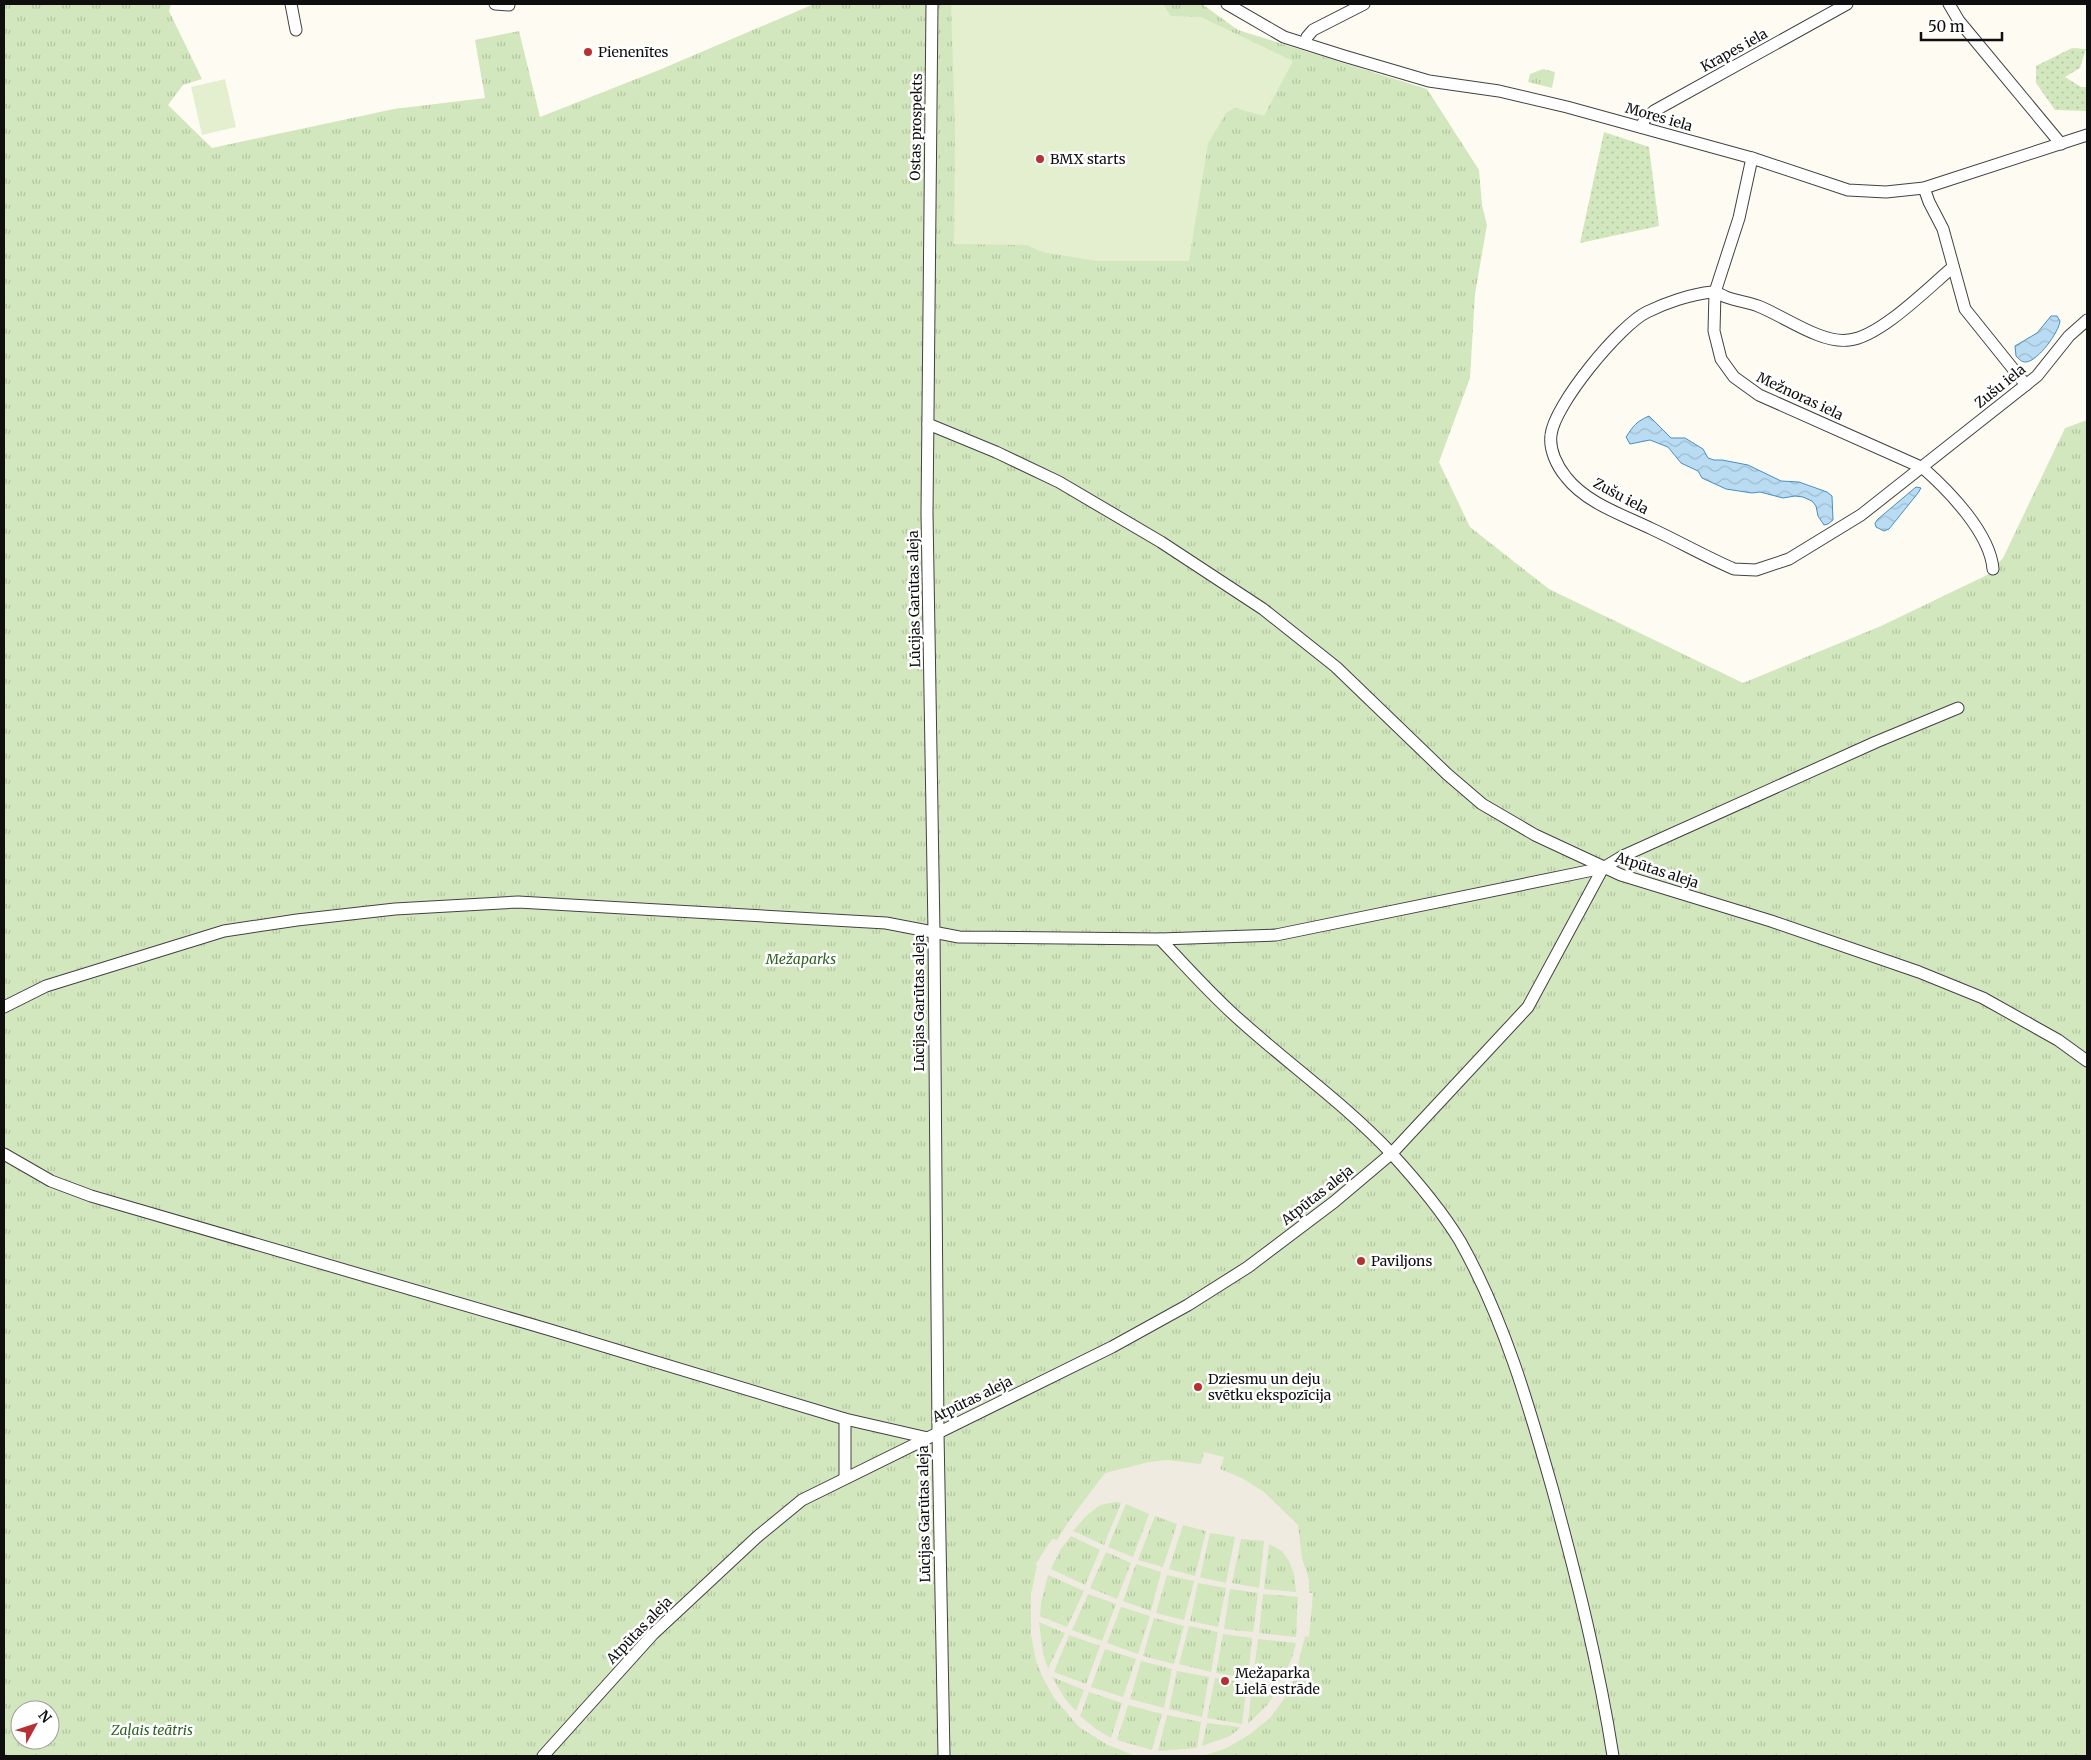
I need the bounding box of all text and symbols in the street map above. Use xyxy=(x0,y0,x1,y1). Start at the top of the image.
scale bar xyxy=(1921,10,2002,42)
text: 50 m xyxy=(1928,17,1965,36)
street label: Krapes iela xyxy=(1697,24,1771,76)
place label: Pienenītes xyxy=(598,43,669,61)
marker: Pienenītes xyxy=(582,46,594,58)
street label: Ostas prospekts xyxy=(906,73,926,181)
street label: Mores iela xyxy=(1623,99,1695,135)
place label: BMX starts xyxy=(1050,150,1126,168)
marker: BMX starts xyxy=(1034,153,1046,165)
street label: Zušu iela xyxy=(1971,360,2029,412)
street label: Mežnoras iela xyxy=(1754,368,1847,424)
street label: Zušu iela xyxy=(1590,474,1652,518)
street label: Lūcijas Garūtas aleja xyxy=(904,530,924,668)
street label: Atpūtas aleja xyxy=(1612,848,1701,892)
street label: Lūcijas Garūtas aleja xyxy=(910,934,928,1072)
park label: Mežaparks xyxy=(765,950,836,968)
street label: Atpūtas aleja xyxy=(1276,1161,1357,1229)
place label: Paviljons xyxy=(1371,1252,1432,1270)
marker: Paviljons xyxy=(1355,1255,1367,1267)
place label: Dziesmu un deju svētku ekspozīcija xyxy=(1208,1370,1332,1404)
street label: Atpūtas aleja xyxy=(928,1372,1015,1427)
marker: Dziesmu un deju svētku ekspozīcija xyxy=(1192,1381,1204,1393)
street label: Lūcijas Garūtas aleja xyxy=(914,1445,934,1583)
street label: Atpūtas aleja xyxy=(602,1592,676,1668)
place label: Mežaparka Lielā estrāde xyxy=(1235,1664,1320,1698)
marker: Mežaparka Lielā estrāde xyxy=(1219,1675,1231,1687)
north arrow xyxy=(10,1700,60,1750)
text: N xyxy=(35,1707,55,1727)
park label: Zaļais teātris xyxy=(110,1721,193,1739)

